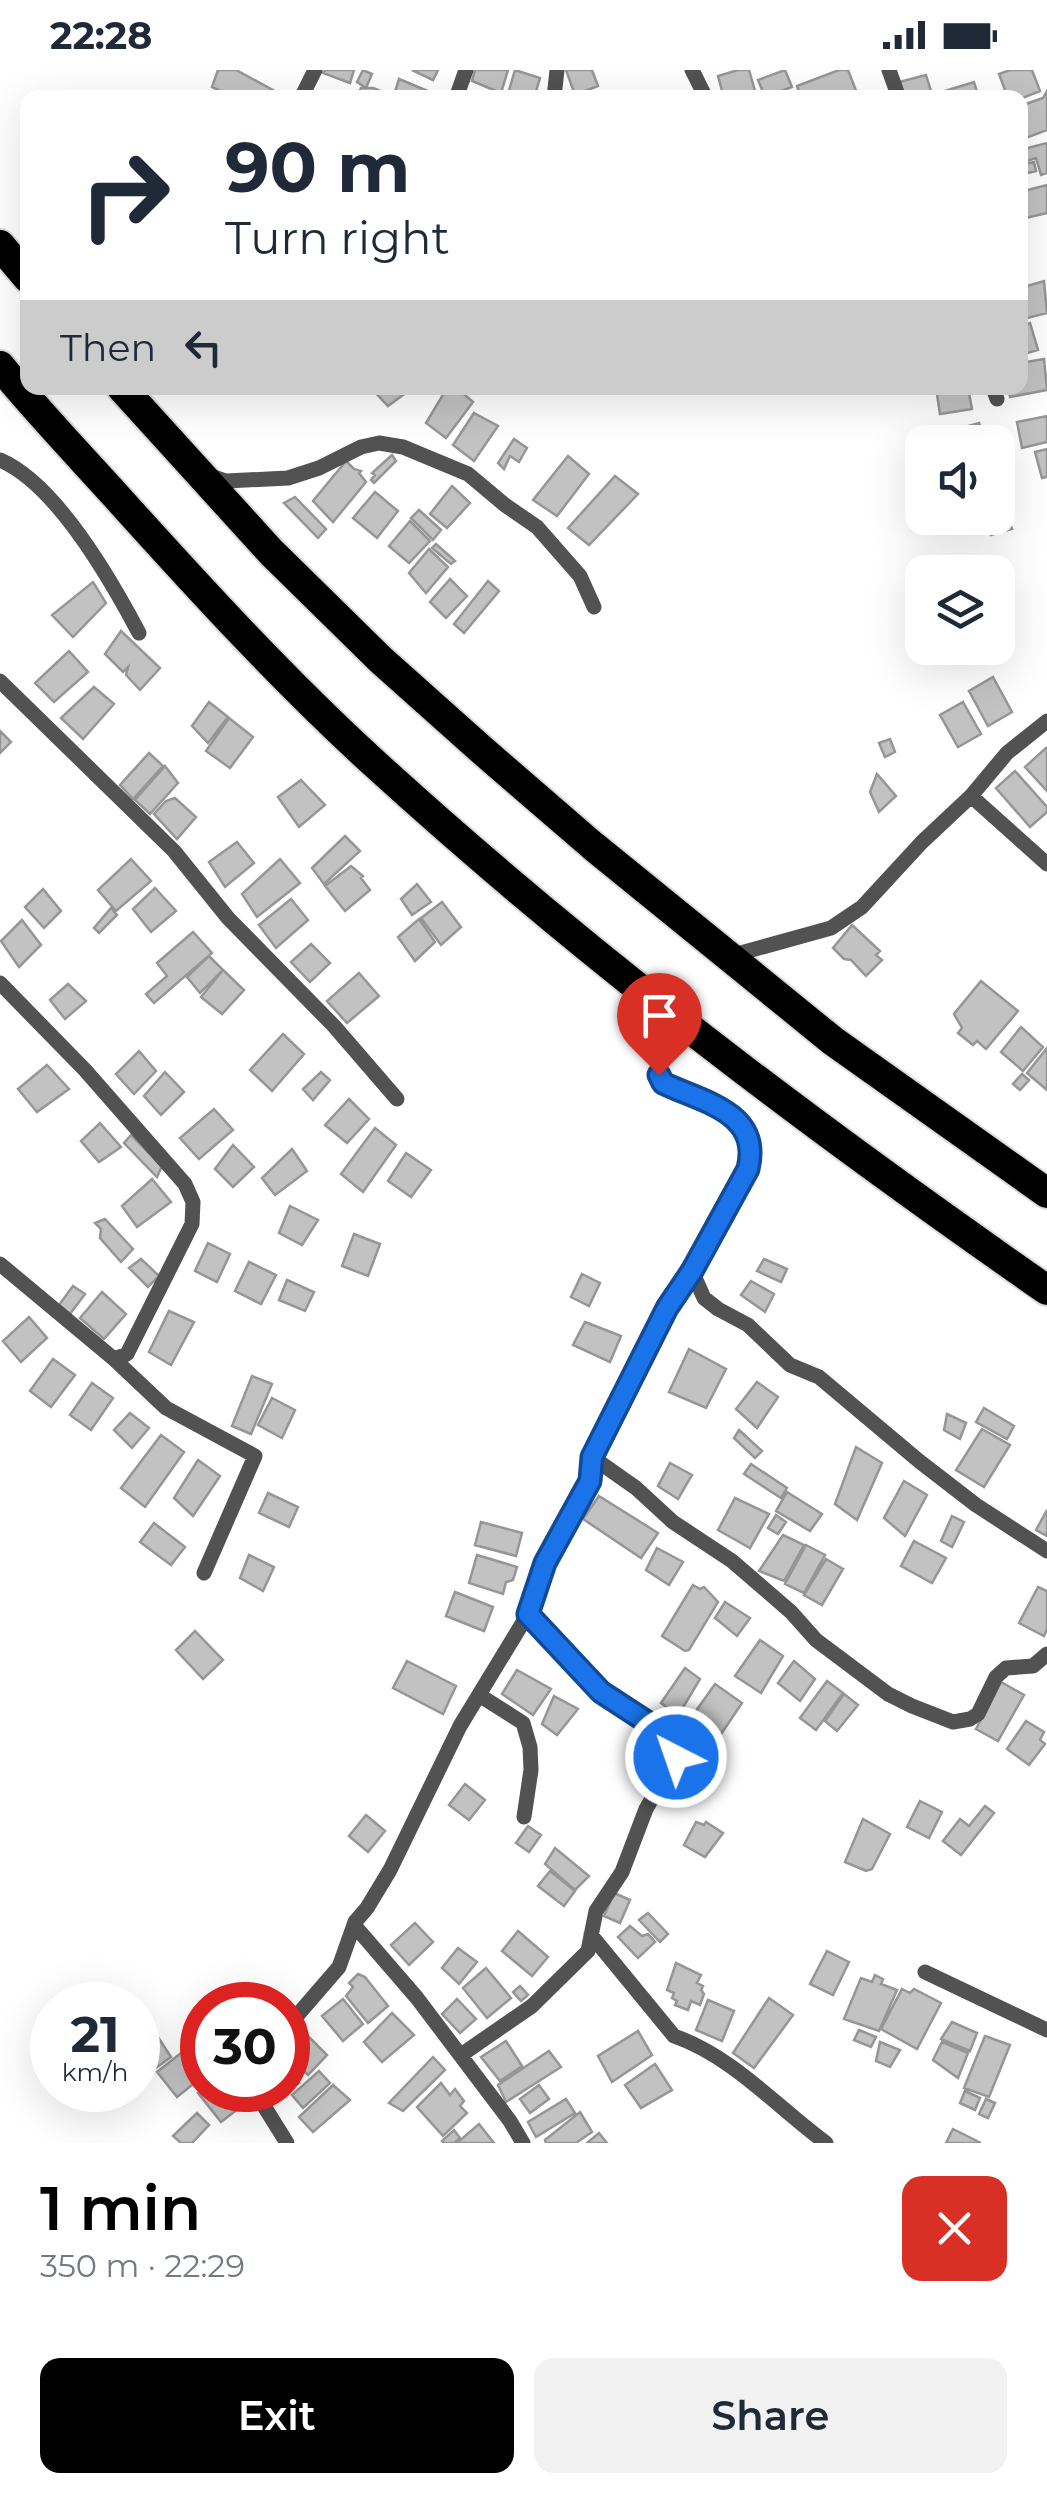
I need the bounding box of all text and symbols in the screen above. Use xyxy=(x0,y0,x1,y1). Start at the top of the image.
text: 22:28 xyxy=(50,12,152,59)
text: 90 m xyxy=(225,124,410,210)
icon: right xyxy=(60,130,190,260)
text: Turn right xyxy=(225,210,450,265)
icon: left xyxy=(176,320,231,375)
text: Then xyxy=(60,324,156,371)
map controls xyxy=(905,425,1015,665)
button: sound xyxy=(905,425,1015,535)
button: layers xyxy=(905,555,1015,665)
pin xyxy=(617,973,702,1076)
icon: arrive xyxy=(632,988,687,1043)
position arrow xyxy=(624,1705,728,1809)
speed limit sign: 30 xyxy=(180,1982,310,2112)
text: 21 xyxy=(70,2004,120,2065)
text: km/h xyxy=(62,2057,128,2087)
text: 1 min xyxy=(40,2172,201,2245)
button: close xyxy=(902,2176,1007,2281)
text: 350 m · 22:29 xyxy=(40,2246,245,2285)
button: Exit xyxy=(40,2358,514,2473)
button: Share xyxy=(534,2358,1007,2473)

